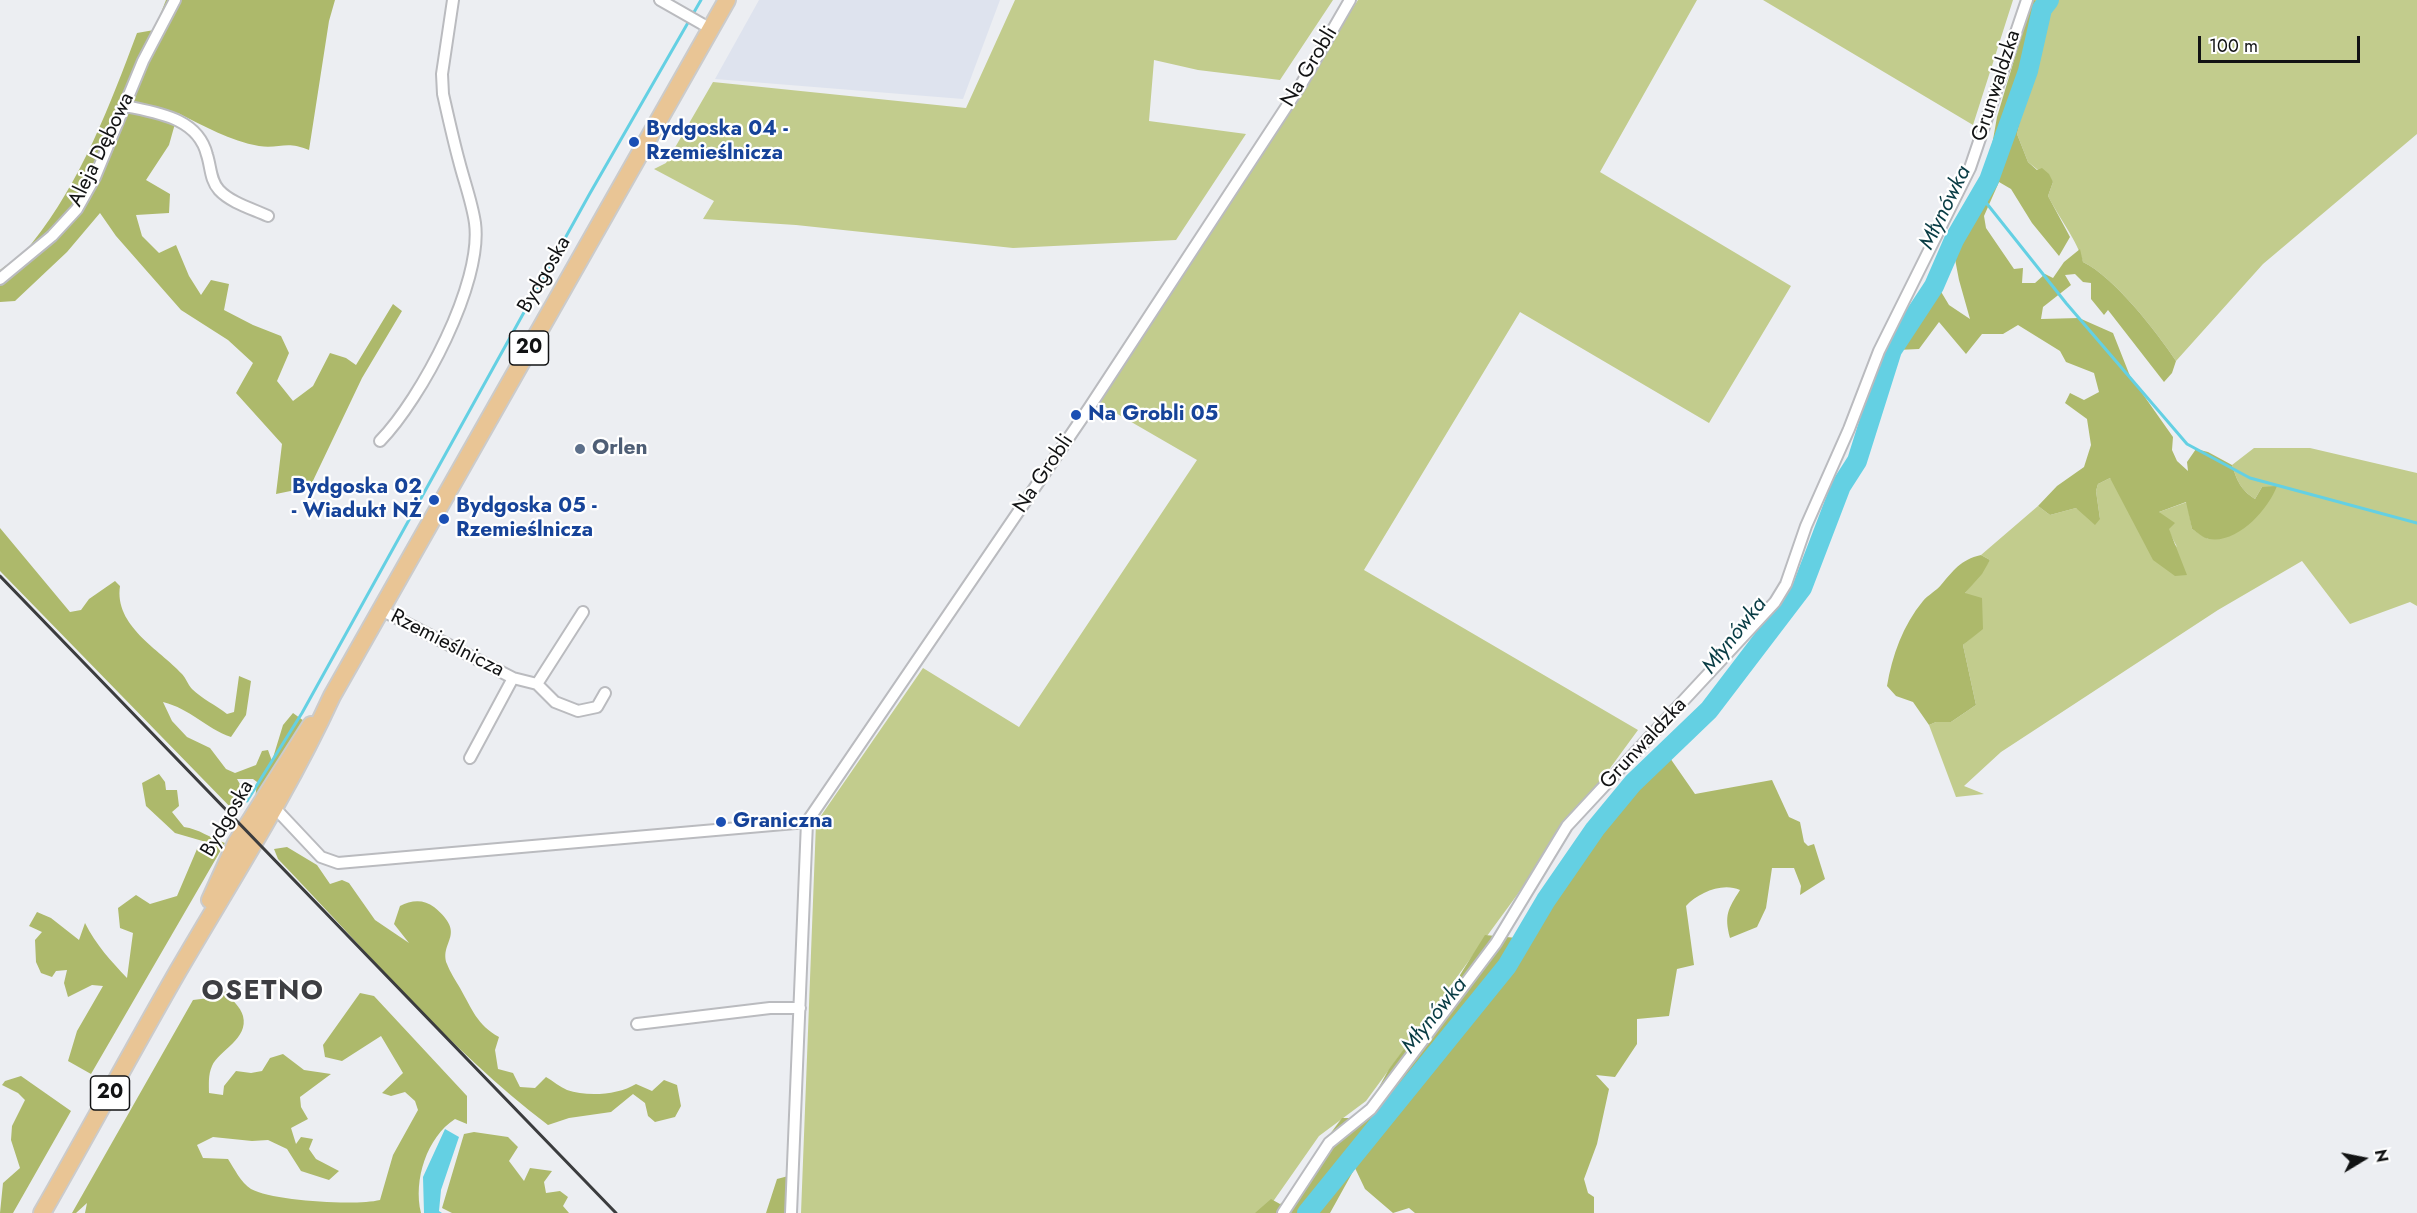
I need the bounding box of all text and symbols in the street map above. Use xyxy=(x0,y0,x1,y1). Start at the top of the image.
street label: Na Grobli xyxy=(1276,22,1344,112)
scale bar xyxy=(2201,24,2363,62)
street label: Grunwaldzka xyxy=(1967,27,2027,145)
text: 100 m xyxy=(2209,33,2258,59)
street label: Aleja Dębowa xyxy=(64,89,140,211)
place label: Bydgoska 04 - Rzemieślnicza xyxy=(646,117,788,167)
marker: Bydgoska 04 - Rzemieślnicza xyxy=(627,135,641,149)
water label: Młynówka xyxy=(1914,162,1978,254)
street label: Bydgoska xyxy=(513,232,577,318)
road number: 20 xyxy=(510,331,548,365)
place label: Na Grobli 05 xyxy=(1088,402,1218,428)
marker: Na Grobli 05 xyxy=(1069,408,1083,422)
street label: Na Grobli xyxy=(1009,430,1079,518)
place label: Orlen xyxy=(592,436,648,462)
marker: Orlen xyxy=(573,442,587,456)
place label: Bydgoska 02 - Wiadukt NŻ xyxy=(292,475,422,525)
marker: Bydgoska 02 - Wiadukt NŻ xyxy=(427,493,441,507)
place label: Bydgoska 05 - Rzemieślnicza xyxy=(456,494,597,544)
marker: Bydgoska 05 - Rzemieślnicza xyxy=(437,512,451,526)
water label: Młynówka xyxy=(1697,592,1773,680)
street label: Rzemieślnicza xyxy=(386,605,508,683)
street label: Grunwaldzka xyxy=(1595,693,1693,795)
street label: Bydgoska xyxy=(196,776,260,862)
place label: Graniczna xyxy=(733,809,833,835)
marker: Graniczna xyxy=(714,815,728,829)
water label: Młynówka xyxy=(1396,973,1474,1059)
district label: OSETNO xyxy=(201,976,325,1008)
road number: 20 xyxy=(90,1076,130,1110)
north arrow xyxy=(2333,1129,2393,1189)
text: N xyxy=(2369,1148,2394,1164)

